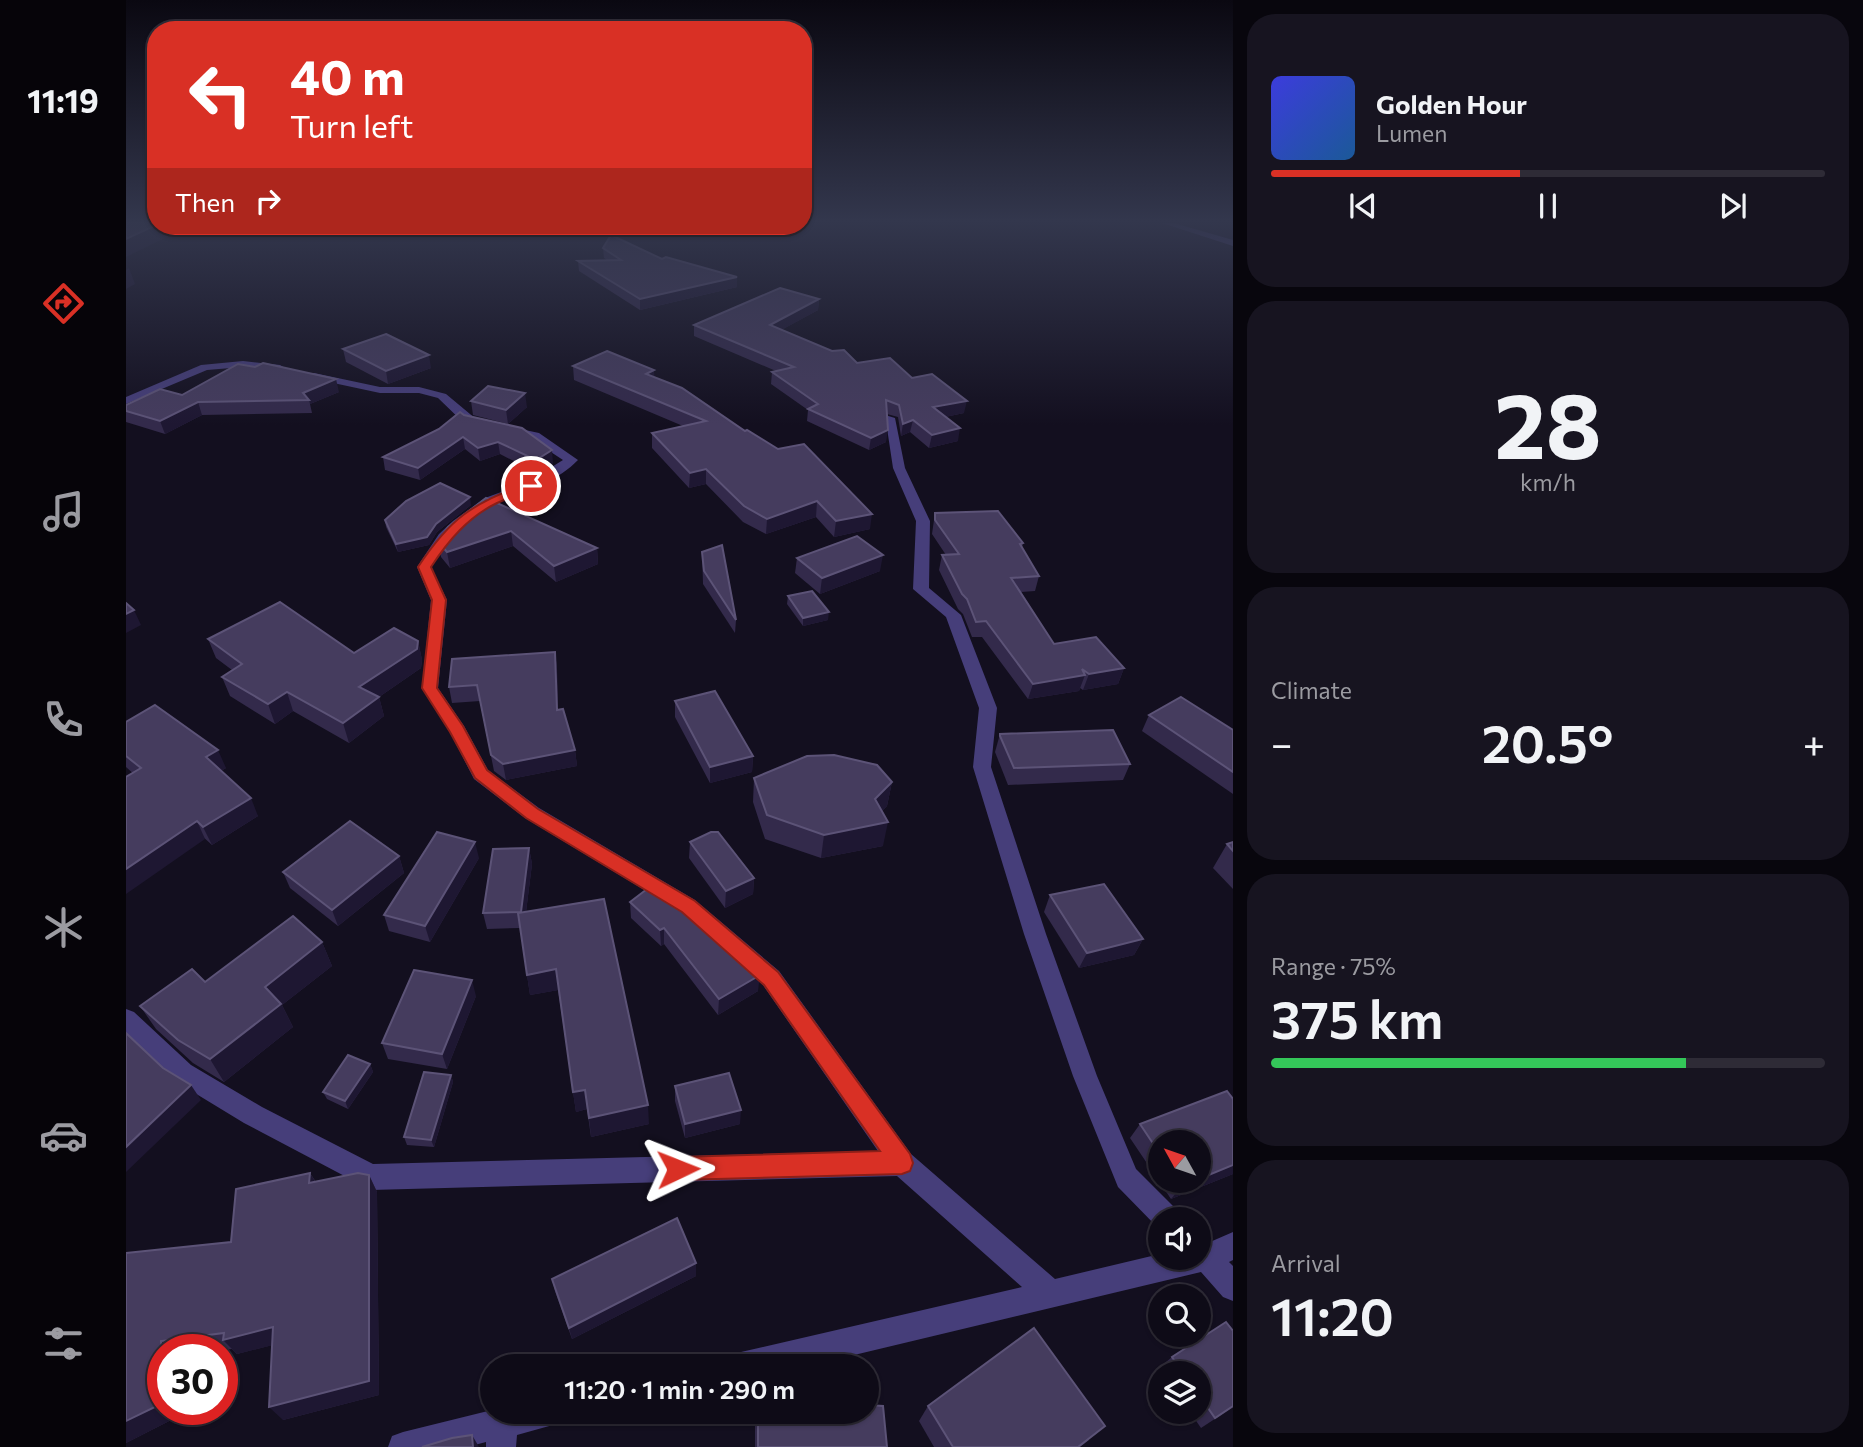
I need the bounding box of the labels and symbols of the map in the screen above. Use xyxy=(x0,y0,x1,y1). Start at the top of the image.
pin xyxy=(501,456,561,516)
north arrow xyxy=(1148,1130,1211,1194)
position arrow xyxy=(641,1132,715,1206)
speed limit sign: 30 xyxy=(147,1334,238,1425)

